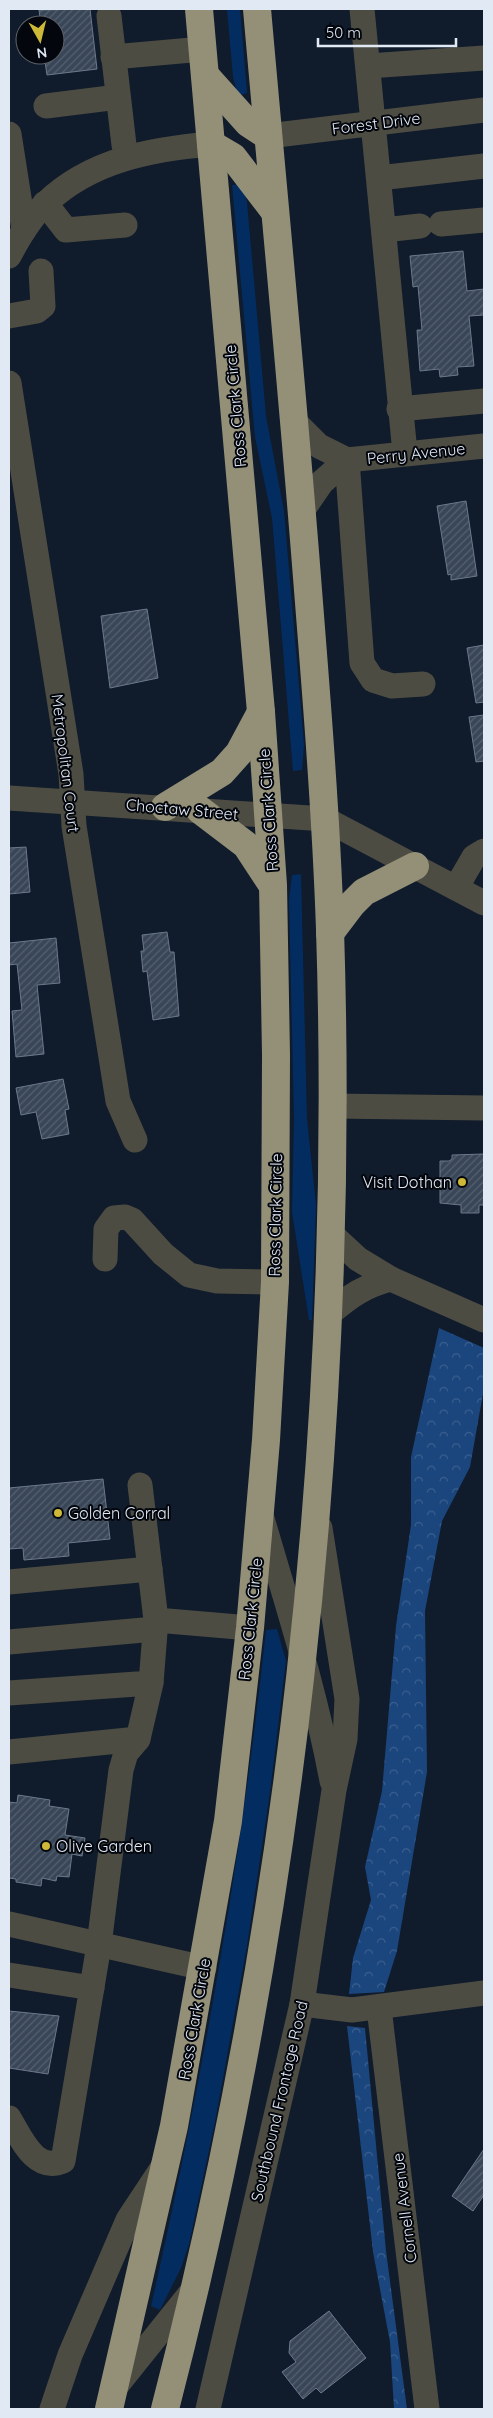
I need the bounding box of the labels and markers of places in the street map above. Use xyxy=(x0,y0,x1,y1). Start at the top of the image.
place label: Visit Dothan xyxy=(362,1172,452,1192)
marker: Visit Dothan xyxy=(456,1176,468,1188)
place label: Golden Corral xyxy=(68,1503,170,1523)
marker: Golden Corral xyxy=(52,1507,64,1519)
place label: Olive Garden xyxy=(56,1836,152,1856)
marker: Olive Garden xyxy=(40,1840,52,1852)

